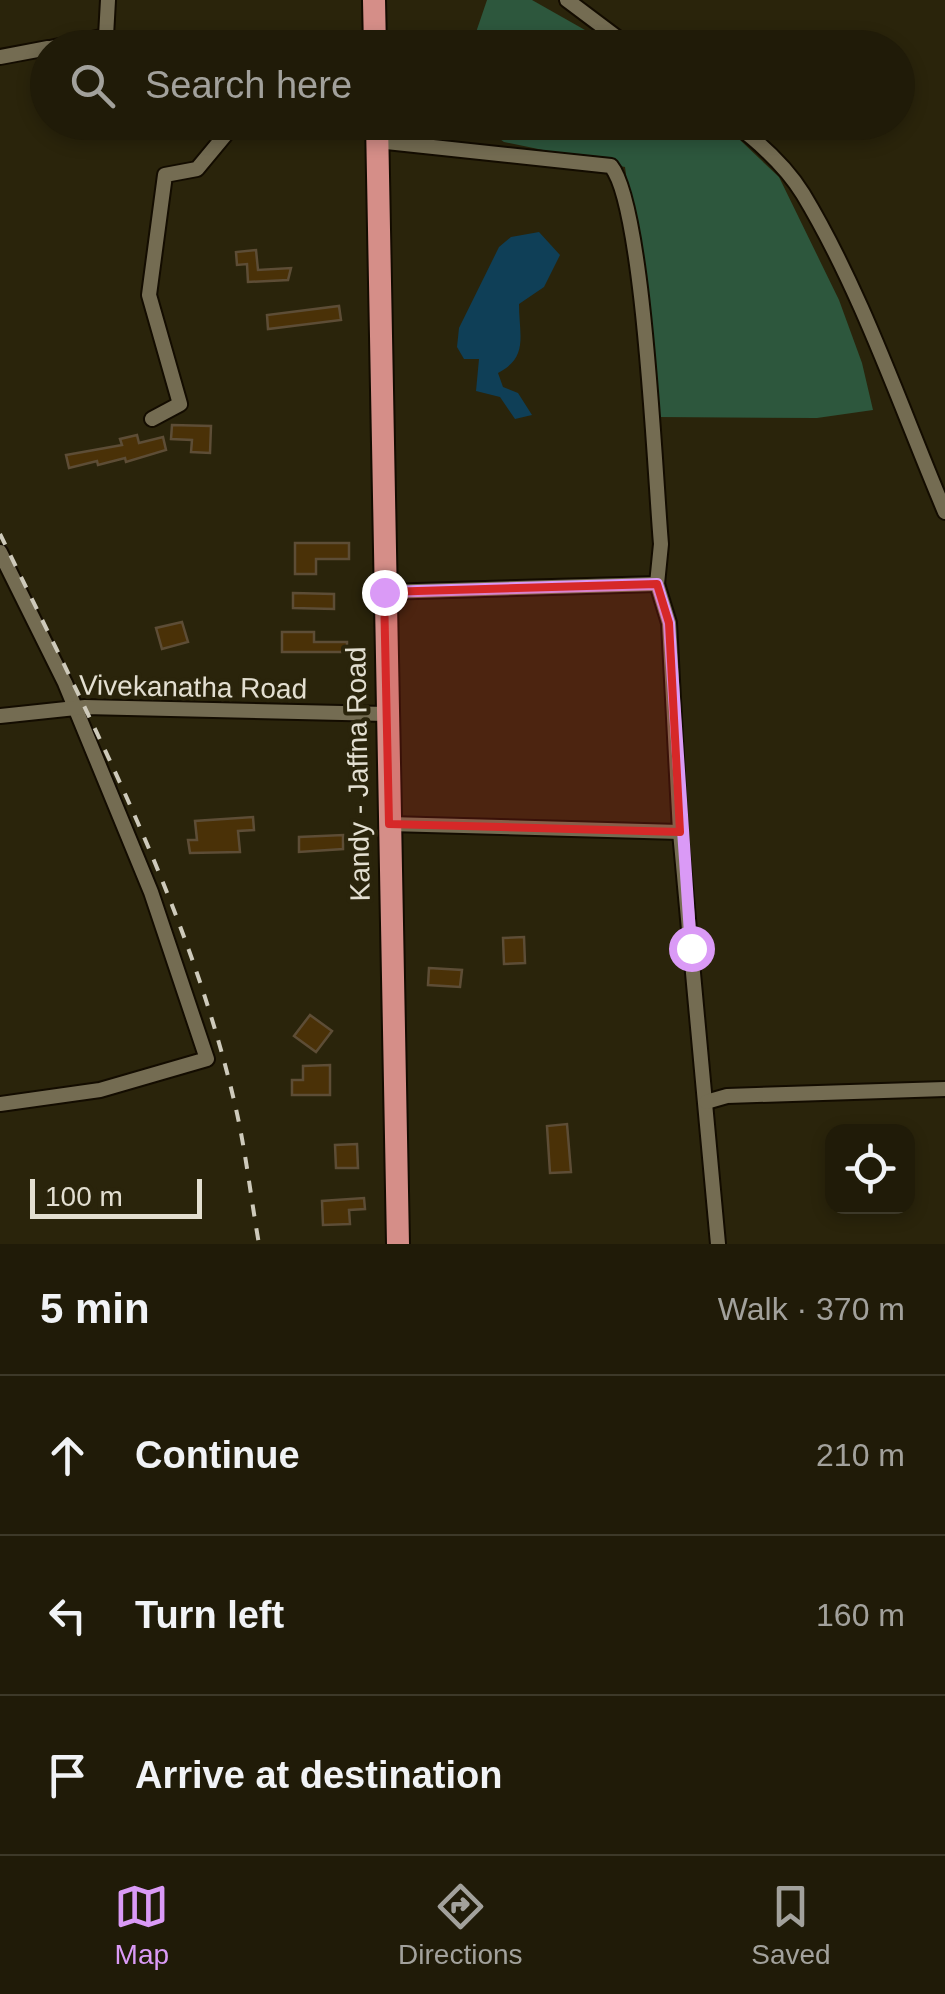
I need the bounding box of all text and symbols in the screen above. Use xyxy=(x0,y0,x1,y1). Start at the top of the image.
search box xyxy=(30,30,915,140)
icon: search xyxy=(65,58,120,113)
text: Search here xyxy=(145,64,352,106)
route end xyxy=(362,570,408,616)
street label: Kandy - Jaffna Road xyxy=(340,646,376,902)
street label: Vivekanatha Road xyxy=(79,670,307,704)
route start xyxy=(669,926,715,972)
map controls xyxy=(825,1124,915,1214)
button: locate xyxy=(825,1124,915,1214)
scale bar xyxy=(30,1174,202,1218)
text: 100 m xyxy=(45,1181,123,1212)
text: 5 min xyxy=(40,1285,150,1332)
text: Walk · 370 m xyxy=(718,1291,905,1327)
icon: ahead xyxy=(40,1428,95,1483)
text: Continue xyxy=(135,1434,300,1476)
text: 210 m xyxy=(816,1437,905,1473)
icon: left xyxy=(40,1588,95,1643)
text: Turn left xyxy=(135,1594,284,1636)
text: 160 m xyxy=(816,1597,905,1633)
icon: arrive xyxy=(40,1748,95,1803)
text: Arrive at destination xyxy=(135,1754,502,1796)
tab: Map xyxy=(114,1879,169,1971)
tab: Directions xyxy=(398,1879,523,1971)
tab: Saved xyxy=(751,1879,831,1971)

